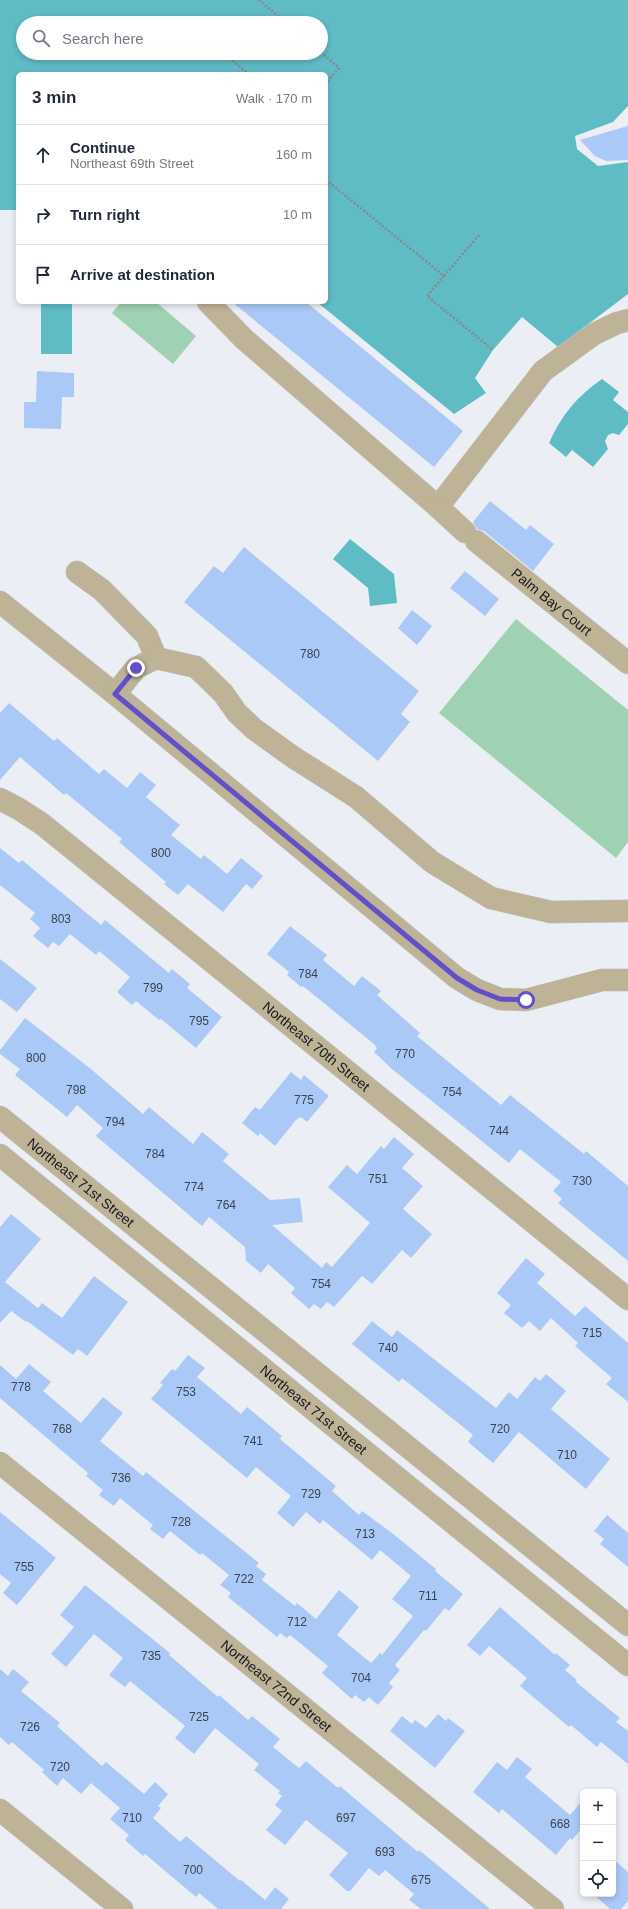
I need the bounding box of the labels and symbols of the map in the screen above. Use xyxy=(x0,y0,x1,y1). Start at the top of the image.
street label: Palm Bay Court xyxy=(508,565,595,639)
house number: 780 xyxy=(300,647,320,661)
route end xyxy=(127,659,145,677)
house number: 800 xyxy=(151,846,171,860)
house number: 803 xyxy=(51,912,71,926)
house number: 784 xyxy=(298,967,318,981)
house number: 799 xyxy=(143,981,163,995)
route start xyxy=(517,991,535,1009)
street label: Northeast 70th Street xyxy=(259,998,373,1095)
house number: 795 xyxy=(189,1014,209,1028)
house number: 770 xyxy=(395,1047,415,1061)
house number: 800 xyxy=(26,1051,46,1065)
house number: 798 xyxy=(66,1083,86,1097)
house number: 754 xyxy=(442,1085,462,1099)
house number: 775 xyxy=(294,1093,314,1107)
house number: 794 xyxy=(105,1115,125,1129)
house number: 744 xyxy=(489,1124,509,1138)
street label: Northeast 71st Street xyxy=(24,1135,137,1230)
house number: 784 xyxy=(145,1147,165,1161)
house number: 751 xyxy=(368,1172,388,1186)
house number: 730 xyxy=(572,1174,592,1188)
house number: 774 xyxy=(184,1180,204,1194)
house number: 764 xyxy=(216,1198,236,1212)
house number: 754 xyxy=(311,1277,331,1291)
house number: 715 xyxy=(582,1326,602,1340)
house number: 740 xyxy=(378,1341,398,1355)
street label: Northeast 71st Street xyxy=(257,1362,370,1458)
house number: 778 xyxy=(11,1380,31,1394)
house number: 753 xyxy=(176,1385,196,1399)
house number: 768 xyxy=(52,1422,72,1436)
house number: 720 xyxy=(490,1422,510,1436)
house number: 741 xyxy=(243,1434,263,1448)
house number: 710 xyxy=(557,1448,577,1462)
house number: 736 xyxy=(111,1471,131,1485)
house number: 729 xyxy=(301,1487,321,1501)
house number: 728 xyxy=(171,1515,191,1529)
house number: 713 xyxy=(355,1527,375,1541)
house number: 755 xyxy=(14,1560,34,1574)
house number: 722 xyxy=(234,1572,254,1586)
house number: 711 xyxy=(418,1589,438,1603)
house number: 712 xyxy=(287,1615,307,1629)
street label: Northeast 72nd Street xyxy=(218,1637,335,1735)
house number: 735 xyxy=(141,1649,161,1663)
house number: 704 xyxy=(351,1671,371,1685)
house number: 725 xyxy=(189,1710,209,1724)
house number: 726 xyxy=(20,1720,40,1734)
house number: 720 xyxy=(50,1760,70,1774)
house number: 710 xyxy=(122,1811,142,1825)
house number: 697 xyxy=(336,1811,356,1825)
house number: 668 xyxy=(550,1817,570,1831)
house number: 693 xyxy=(375,1845,395,1859)
house number: 700 xyxy=(183,1863,203,1877)
house number: 675 xyxy=(411,1873,431,1887)

